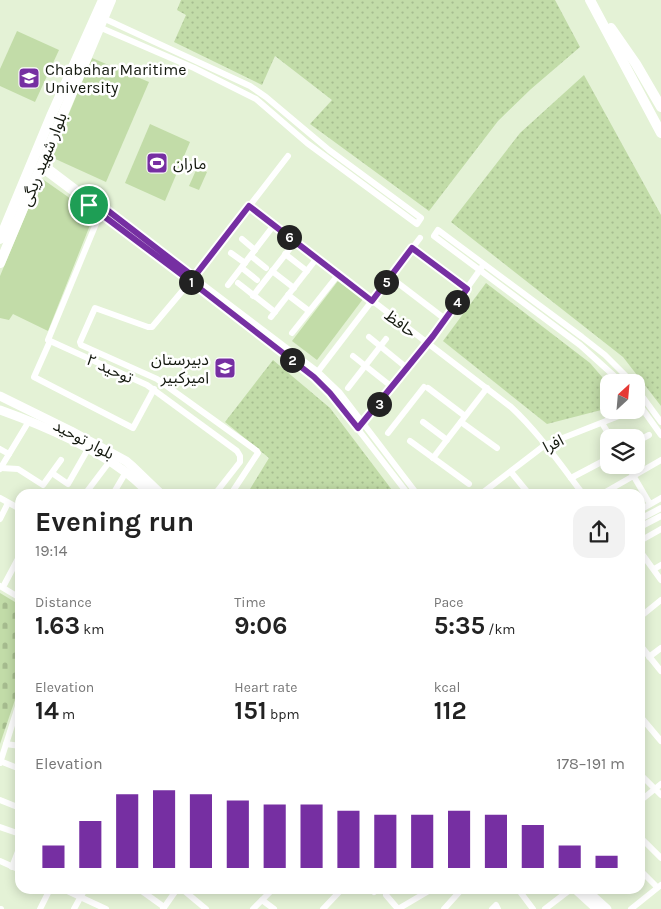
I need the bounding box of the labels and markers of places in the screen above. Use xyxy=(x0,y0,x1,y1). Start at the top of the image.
place label: Chabahar Maritime University xyxy=(45,60,187,97)
school or university icon: Chabahar Maritime University xyxy=(17,66,41,90)
sports icon: ماران xyxy=(145,151,169,175)
place label: ماران xyxy=(173,154,206,173)
pin xyxy=(68,184,110,226)
pin: 6 xyxy=(276,224,302,250)
pin: 1 xyxy=(178,270,204,294)
pin: 5 xyxy=(374,270,398,294)
pin: 4 xyxy=(444,290,470,314)
pin: 2 xyxy=(280,348,304,372)
place label: دبیرستان امیرکبیر xyxy=(151,350,209,387)
school or university icon: دبیرستان امیرکبیر xyxy=(213,356,237,380)
pin: 3 xyxy=(366,392,392,416)

